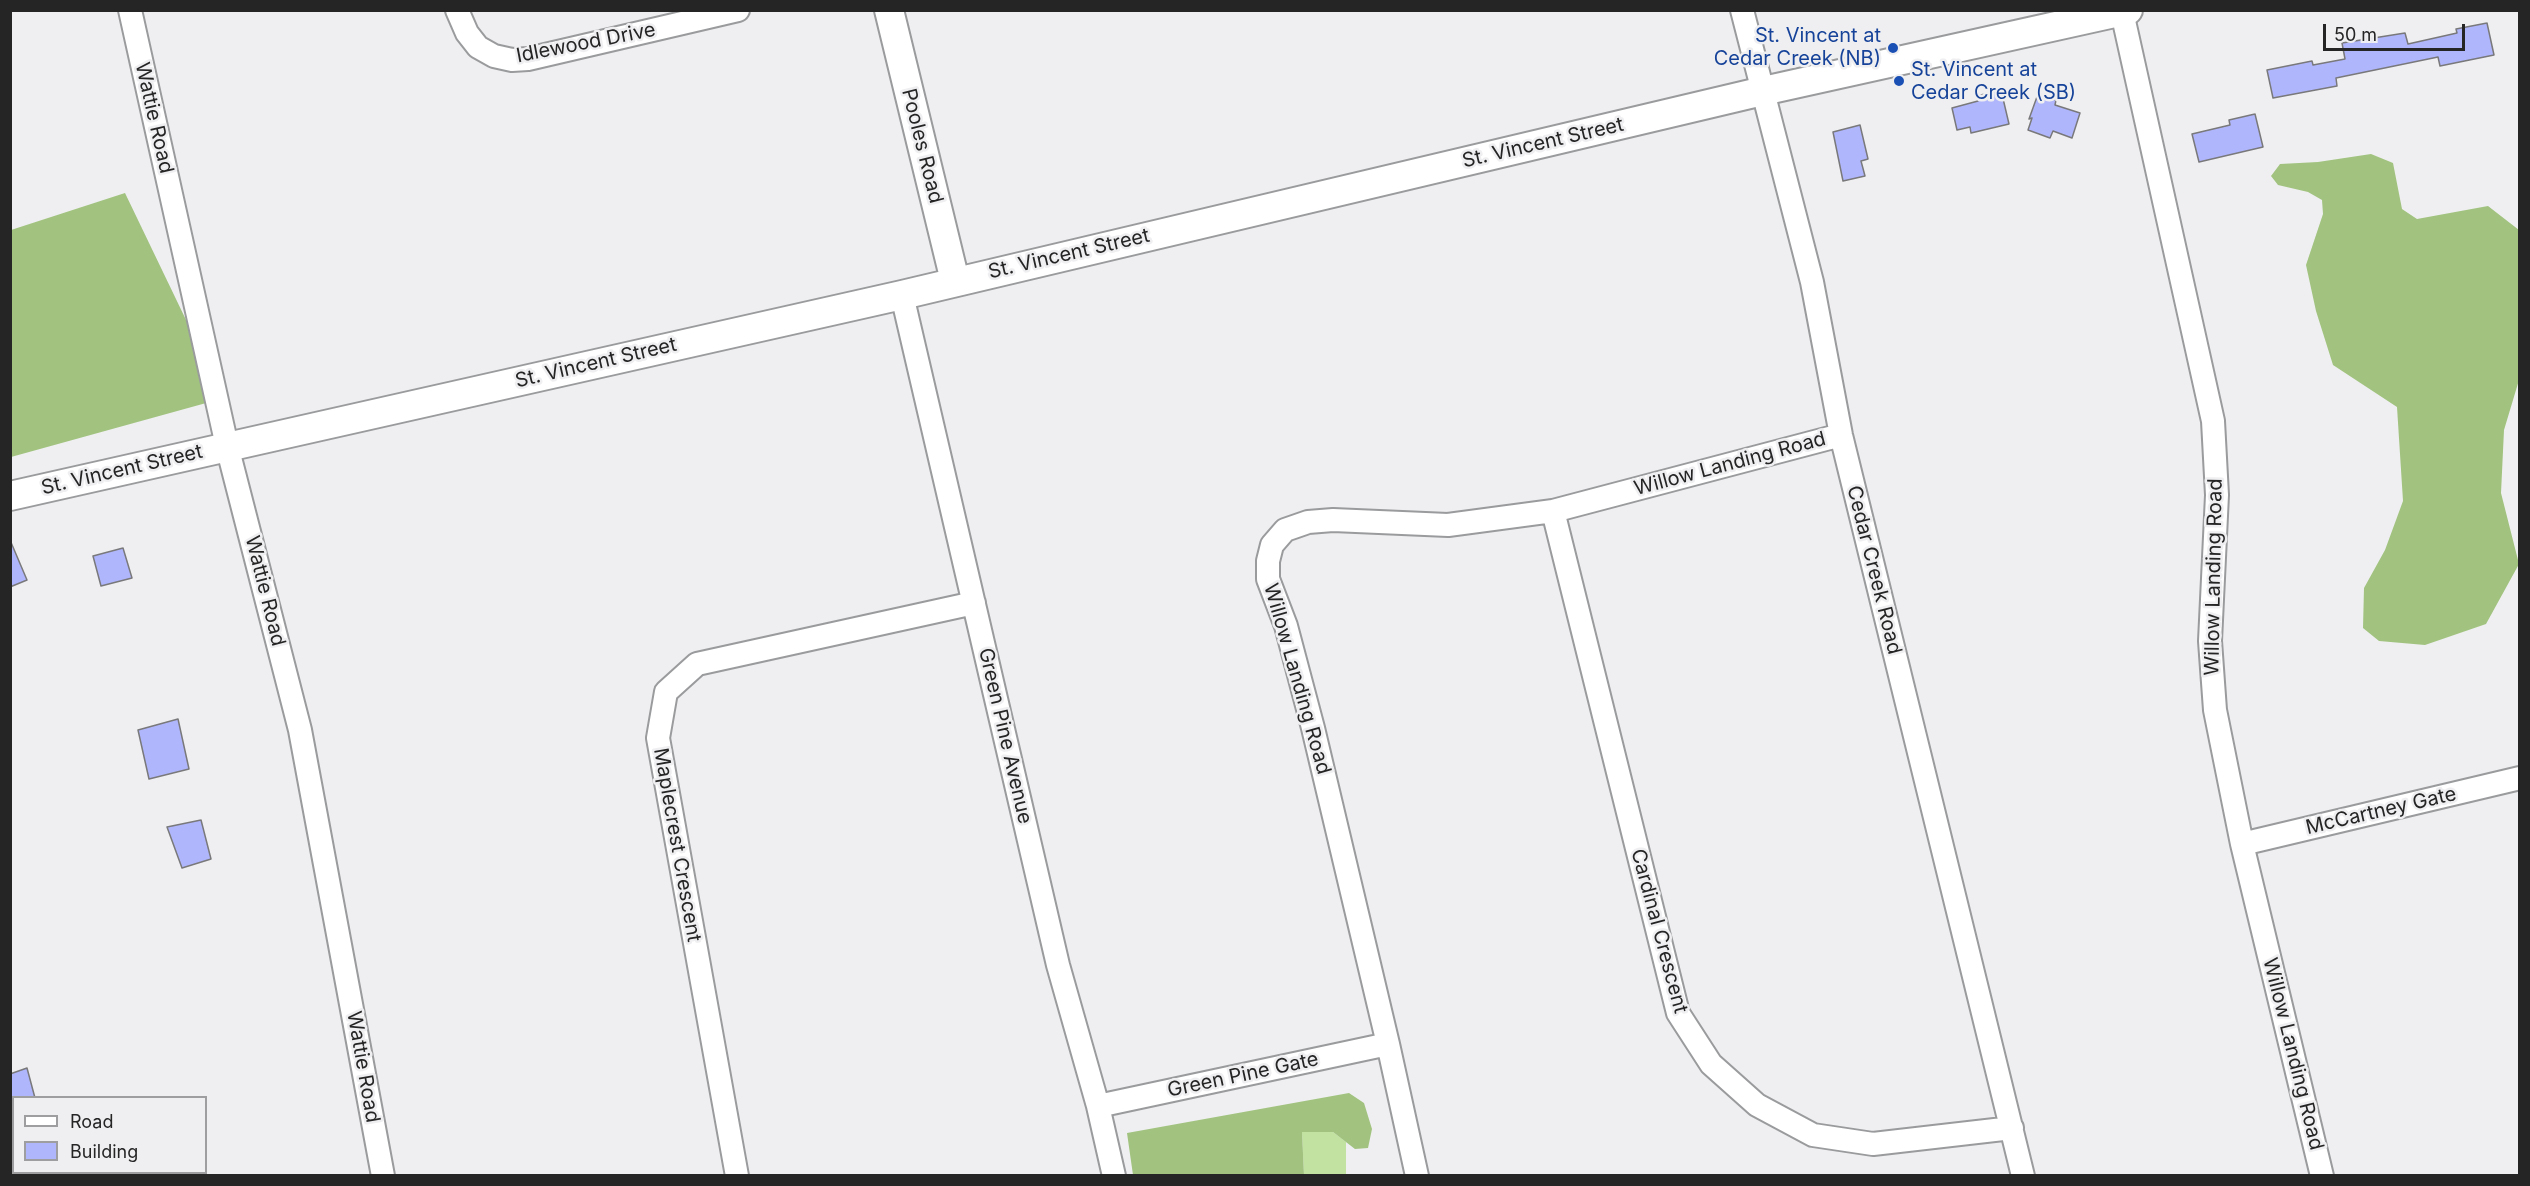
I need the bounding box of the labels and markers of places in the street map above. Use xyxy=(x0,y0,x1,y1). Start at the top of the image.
place label: St. Vincent at Cedar Creek (NB) xyxy=(1714,24,1881,71)
marker: St. Vincent at Cedar Creek (NB) xyxy=(1886,41,1900,55)
place label: St. Vincent at Cedar Creek (SB) xyxy=(1911,58,2076,105)
marker: St. Vincent at Cedar Creek (SB) xyxy=(1892,74,1906,88)

